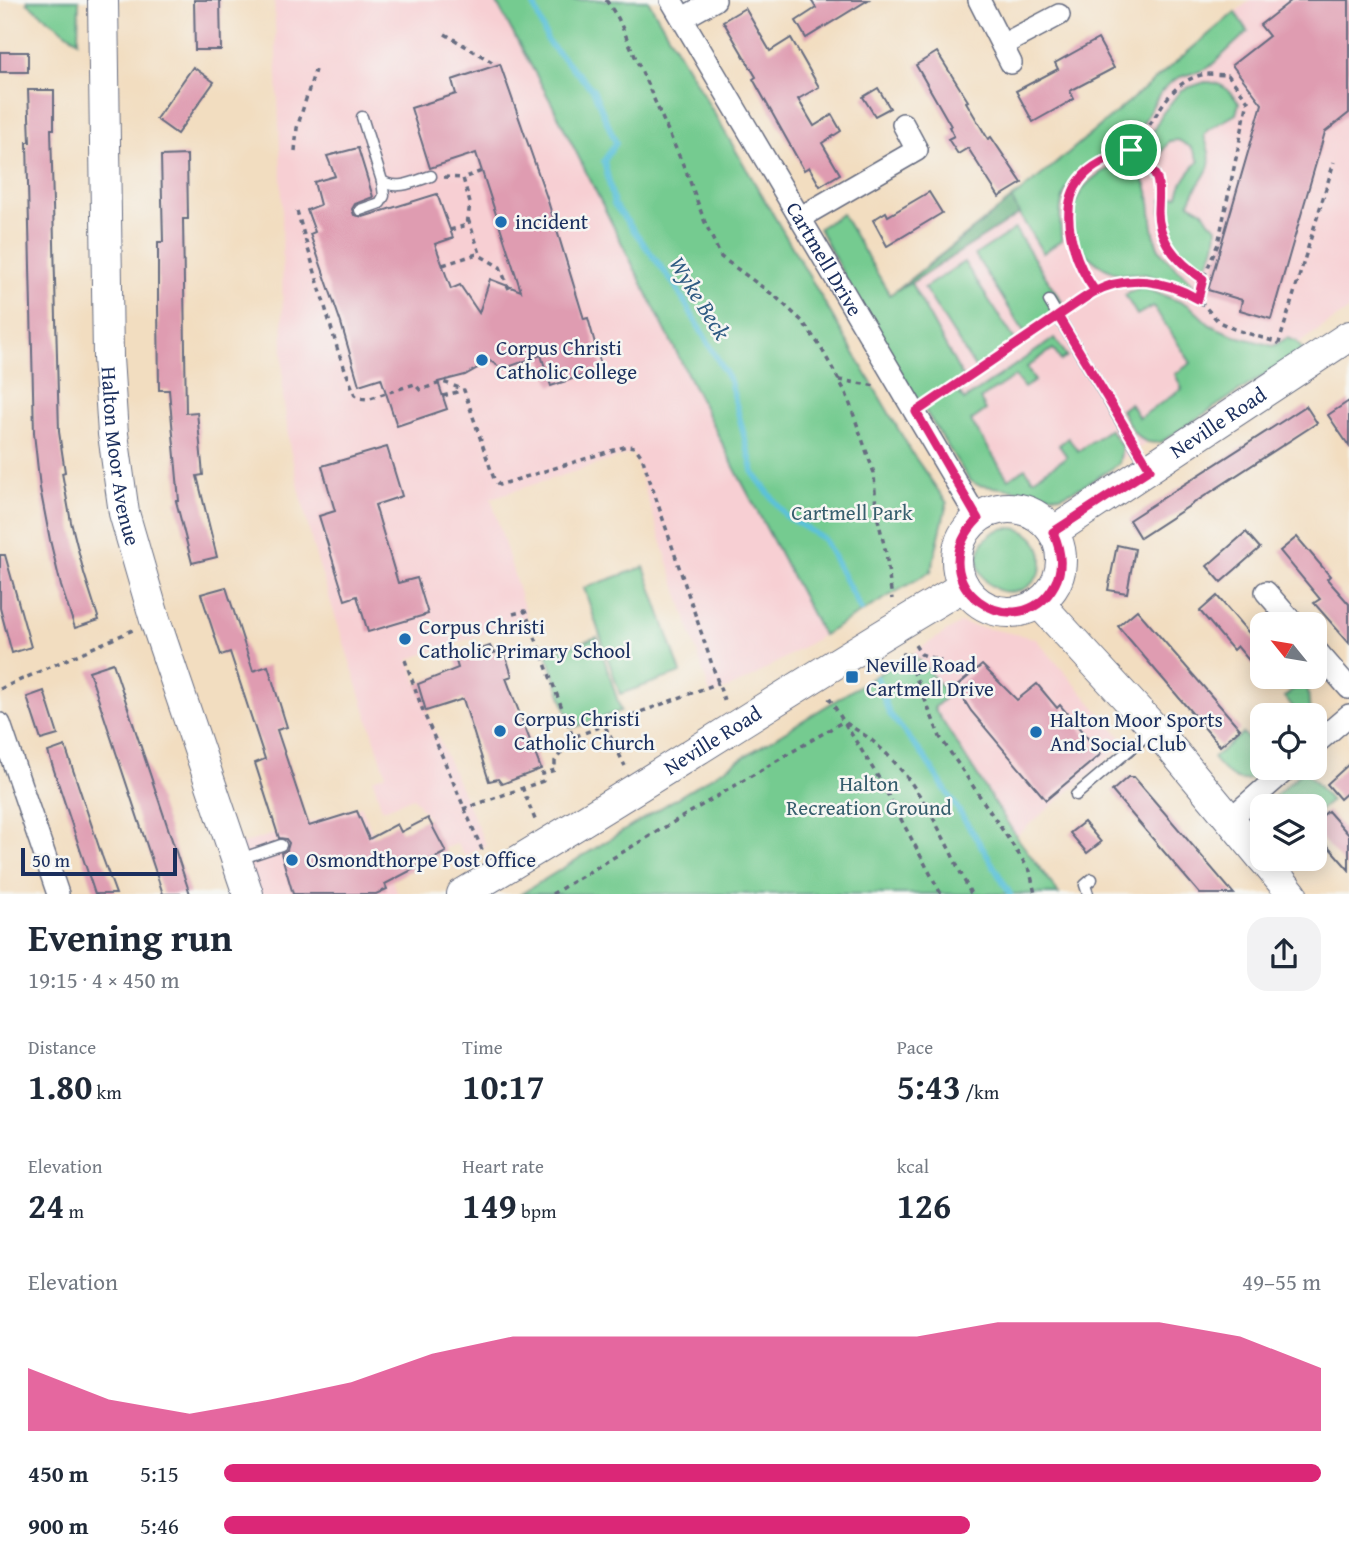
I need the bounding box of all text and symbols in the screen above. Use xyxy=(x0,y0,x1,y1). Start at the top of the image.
pin xyxy=(1101,120,1161,180)
icon: arrive xyxy=(1112,131,1150,169)
street label: Cartmell Drive xyxy=(779,196,871,322)
place label: incident xyxy=(515,206,589,237)
marker: incident xyxy=(493,214,509,230)
water label: Wyke Beck xyxy=(662,250,739,346)
place label: Corpus Christi Catholic College xyxy=(496,332,637,387)
marker: Corpus Christi Catholic College xyxy=(474,352,490,368)
street label: Halton Moor Avenue xyxy=(94,365,149,549)
street label: Neville Road xyxy=(1163,378,1273,466)
park label: Cartmell Park xyxy=(791,497,913,528)
place label: Corpus Christi Catholic Primary School xyxy=(419,611,631,666)
north arrow xyxy=(1250,612,1326,690)
map controls xyxy=(1250,612,1327,871)
marker: Corpus Christi Catholic Primary School xyxy=(397,631,413,647)
place label: Neville Road Cartmell Drive xyxy=(866,649,994,704)
marker: Neville Road Cartmell Drive xyxy=(844,669,860,685)
street label: Neville Road xyxy=(658,697,768,782)
place label: Corpus Christi Catholic Church xyxy=(514,703,655,758)
button: locate xyxy=(1250,703,1327,780)
place label: Halton Moor Sports And Social Club xyxy=(1050,704,1223,759)
marker: Corpus Christi Catholic Church xyxy=(492,723,508,739)
marker: Halton Moor Sports And Social Club xyxy=(1028,724,1044,740)
park label: Halton Recreation Ground xyxy=(786,768,953,823)
button: layers xyxy=(1250,794,1327,871)
place label: Osmondthorpe Post Office xyxy=(306,844,536,875)
scale bar xyxy=(21,845,177,877)
text: 50 m xyxy=(32,846,70,874)
marker: Osmondthorpe Post Office xyxy=(284,852,300,868)
text: Evening run xyxy=(28,909,232,965)
button: share xyxy=(1247,917,1321,991)
text: 19:15 · 4 × 450 m xyxy=(28,963,180,996)
text: Distance xyxy=(28,1033,96,1061)
text: Time xyxy=(462,1033,503,1061)
text: Pace xyxy=(897,1033,933,1061)
text: 1.80 xyxy=(28,1061,92,1112)
text: 10:17 xyxy=(462,1061,545,1112)
text: 5:43 xyxy=(897,1061,961,1112)
text: km xyxy=(92,1078,122,1106)
text: /km xyxy=(961,1078,999,1106)
text: Elevation xyxy=(28,1152,102,1180)
text: Heart rate xyxy=(462,1152,544,1180)
text: kcal xyxy=(897,1152,929,1180)
text: 24 xyxy=(28,1180,64,1231)
text: 149 xyxy=(462,1180,517,1231)
text: 126 xyxy=(897,1180,951,1231)
text: m xyxy=(64,1197,84,1225)
text: bpm xyxy=(517,1197,557,1225)
text: Elevation xyxy=(28,1265,118,1298)
text: 49–55 m xyxy=(1242,1265,1321,1298)
text: 450 m xyxy=(28,1457,89,1490)
text: 5:15 xyxy=(140,1457,179,1490)
text: 900 m xyxy=(28,1509,89,1542)
text: 5:46 xyxy=(140,1509,179,1542)

